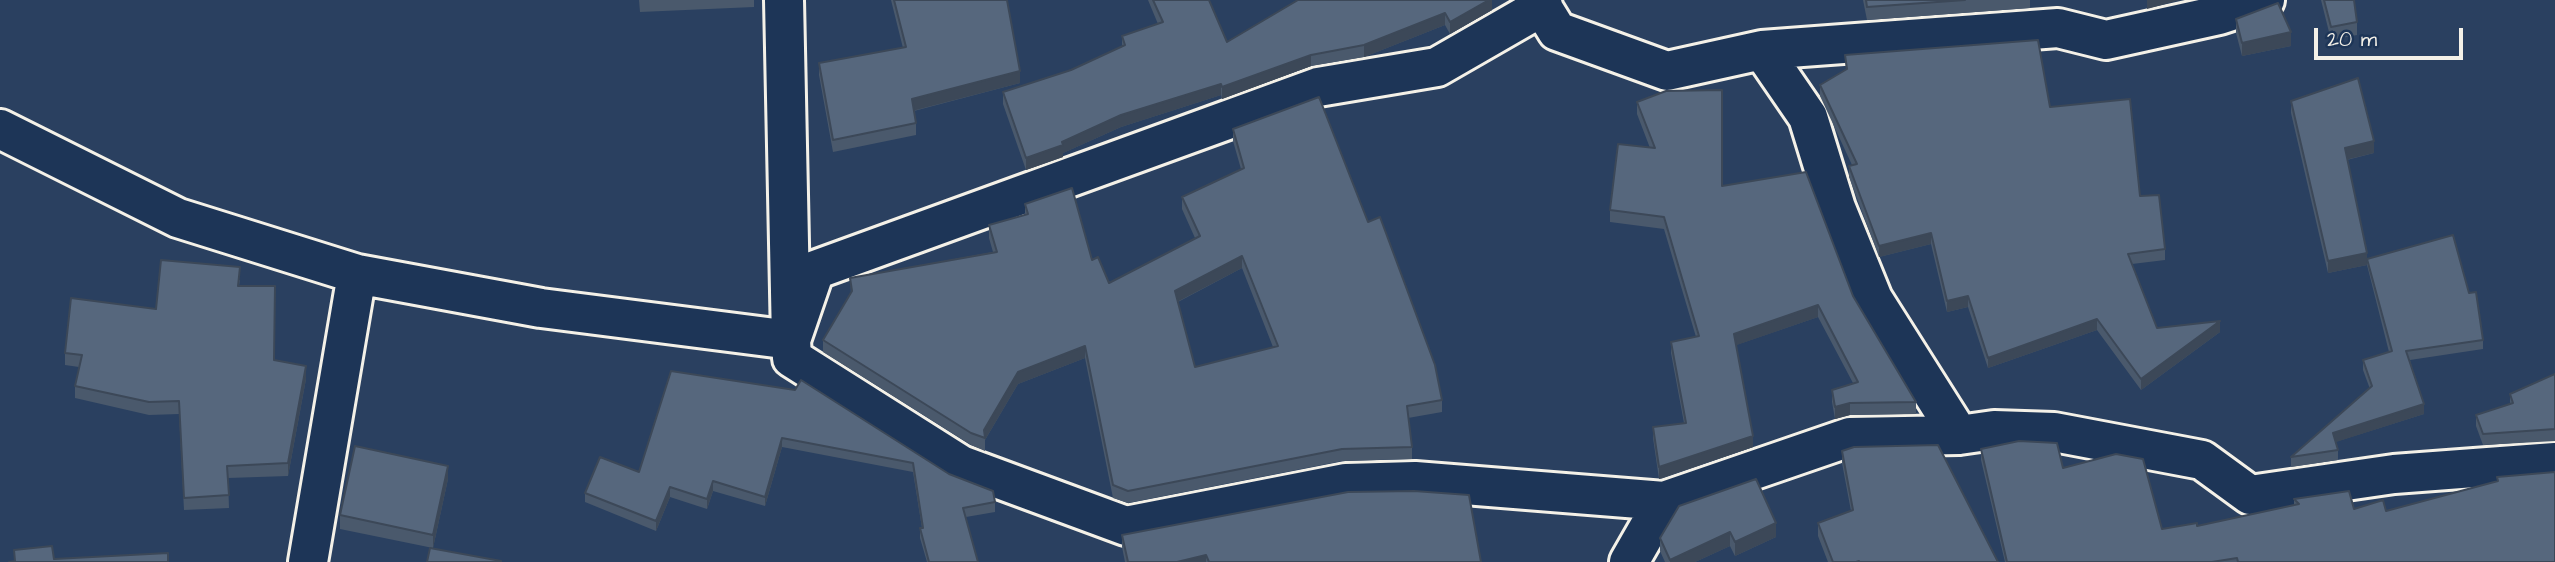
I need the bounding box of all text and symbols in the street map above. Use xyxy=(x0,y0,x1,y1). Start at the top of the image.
scale bar xyxy=(2317,14,2466,58)
text: 20 m xyxy=(2327,25,2377,54)

